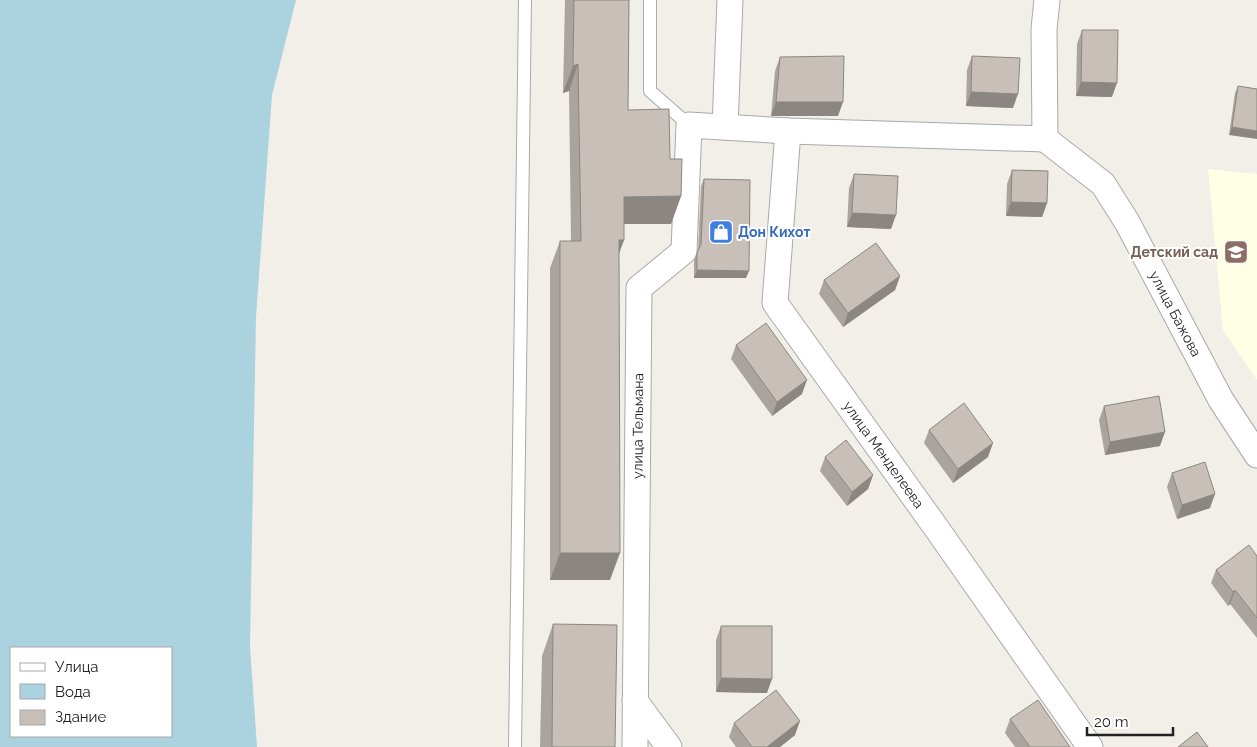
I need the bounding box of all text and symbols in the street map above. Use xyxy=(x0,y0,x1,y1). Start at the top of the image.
shop icon: Дон Кихот xyxy=(708,219,734,245)
place label: Дон Кихот xyxy=(738,224,810,240)
school or university icon: Детский сад xyxy=(1223,239,1249,265)
place label: Детский сад xyxy=(1130,244,1218,260)
street label: улица Бажова xyxy=(1146,268,1205,359)
street label: улица Тельмана xyxy=(629,373,646,479)
street label: улица Менделеева xyxy=(840,398,927,511)
legend xyxy=(10,647,172,737)
text: Улица xyxy=(55,658,99,676)
text: Вода xyxy=(55,683,91,701)
scale bar xyxy=(1087,704,1173,736)
text: Здание xyxy=(55,708,107,726)
text: 20 m xyxy=(1094,713,1129,731)

